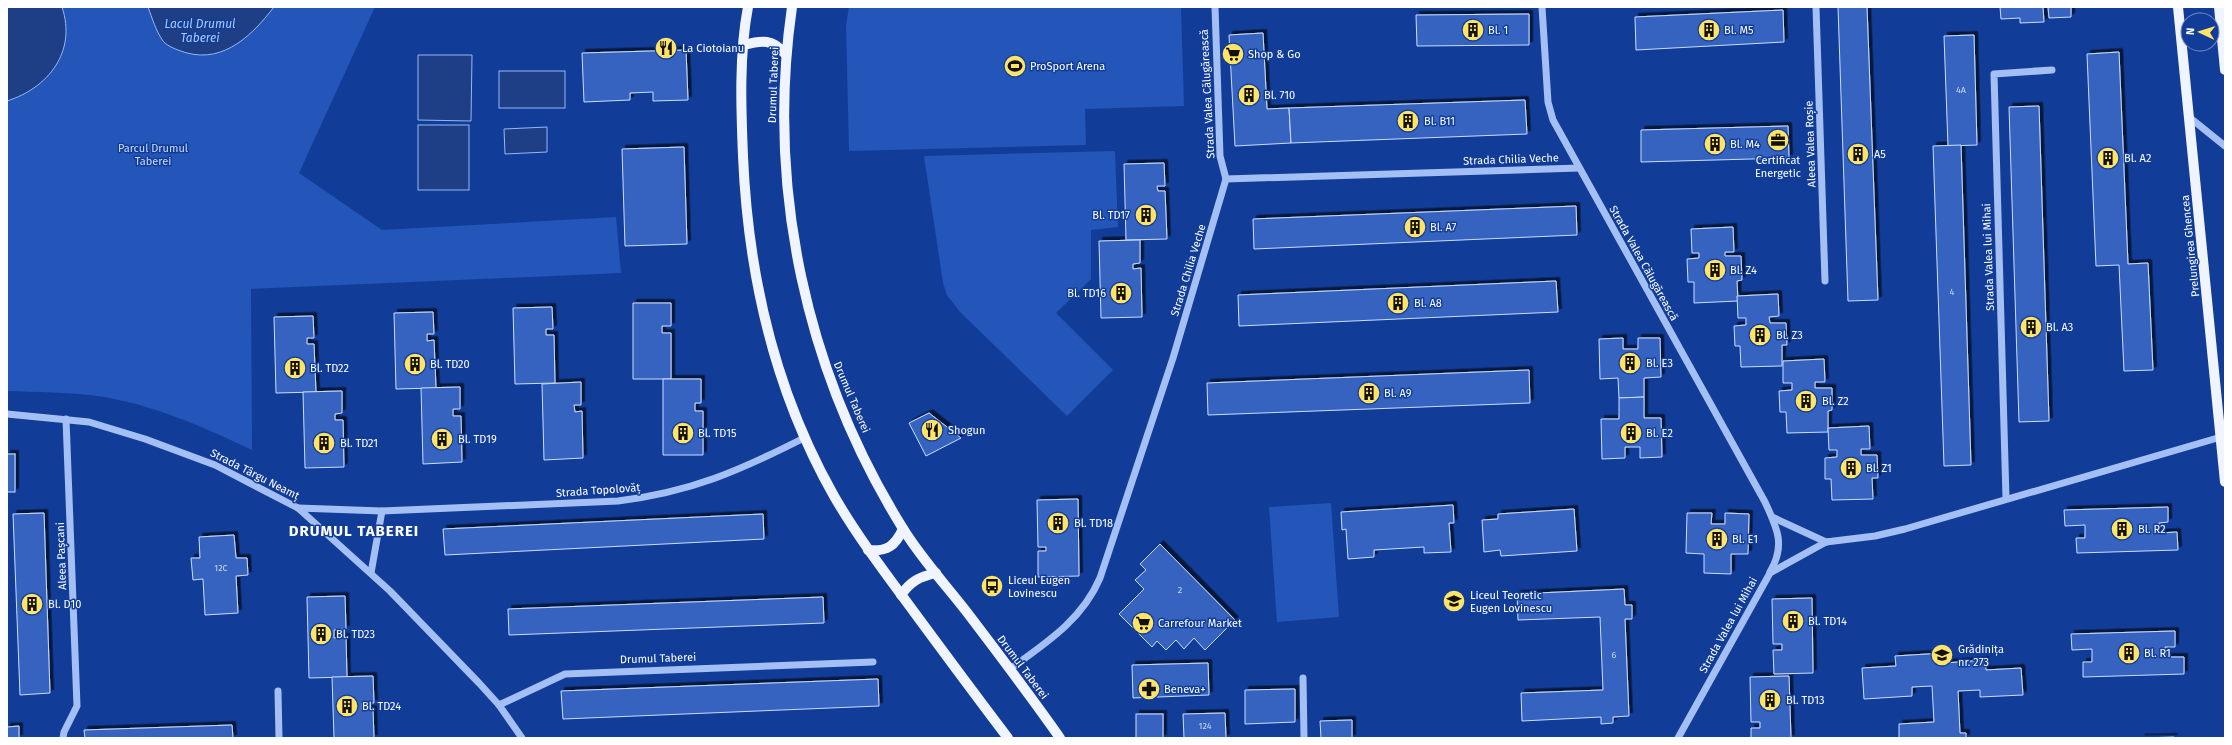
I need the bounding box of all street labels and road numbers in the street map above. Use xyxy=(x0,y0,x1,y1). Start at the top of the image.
street label: Strada Valea Călugărească xyxy=(1198,29,1217,159)
street label: Drumul Taberei xyxy=(766,47,781,123)
street label: Aleea Valea Roșie xyxy=(1802,100,1819,188)
street label: Strada Chilia Veche xyxy=(1463,151,1559,168)
street label: Prelungirea Ghencea xyxy=(2179,194,2202,298)
street label: Strada Valea Călugărească xyxy=(1606,203,1681,323)
street label: Strada Valea lui Mihai xyxy=(1980,203,1997,311)
street label: Strada Chilia Veche xyxy=(1168,223,1209,318)
street label: Drumul Taberei xyxy=(831,360,872,435)
street label: Strada Târgu Neamț xyxy=(208,446,301,503)
street label: Strada Topolovăț xyxy=(555,481,641,500)
street label: Aleea Pașcani xyxy=(54,522,69,590)
street label: Strada Valea lui Mihai xyxy=(1697,575,1760,675)
street label: Drumul Taberei xyxy=(994,633,1051,702)
street label: Drumul Taberei xyxy=(620,651,696,666)

